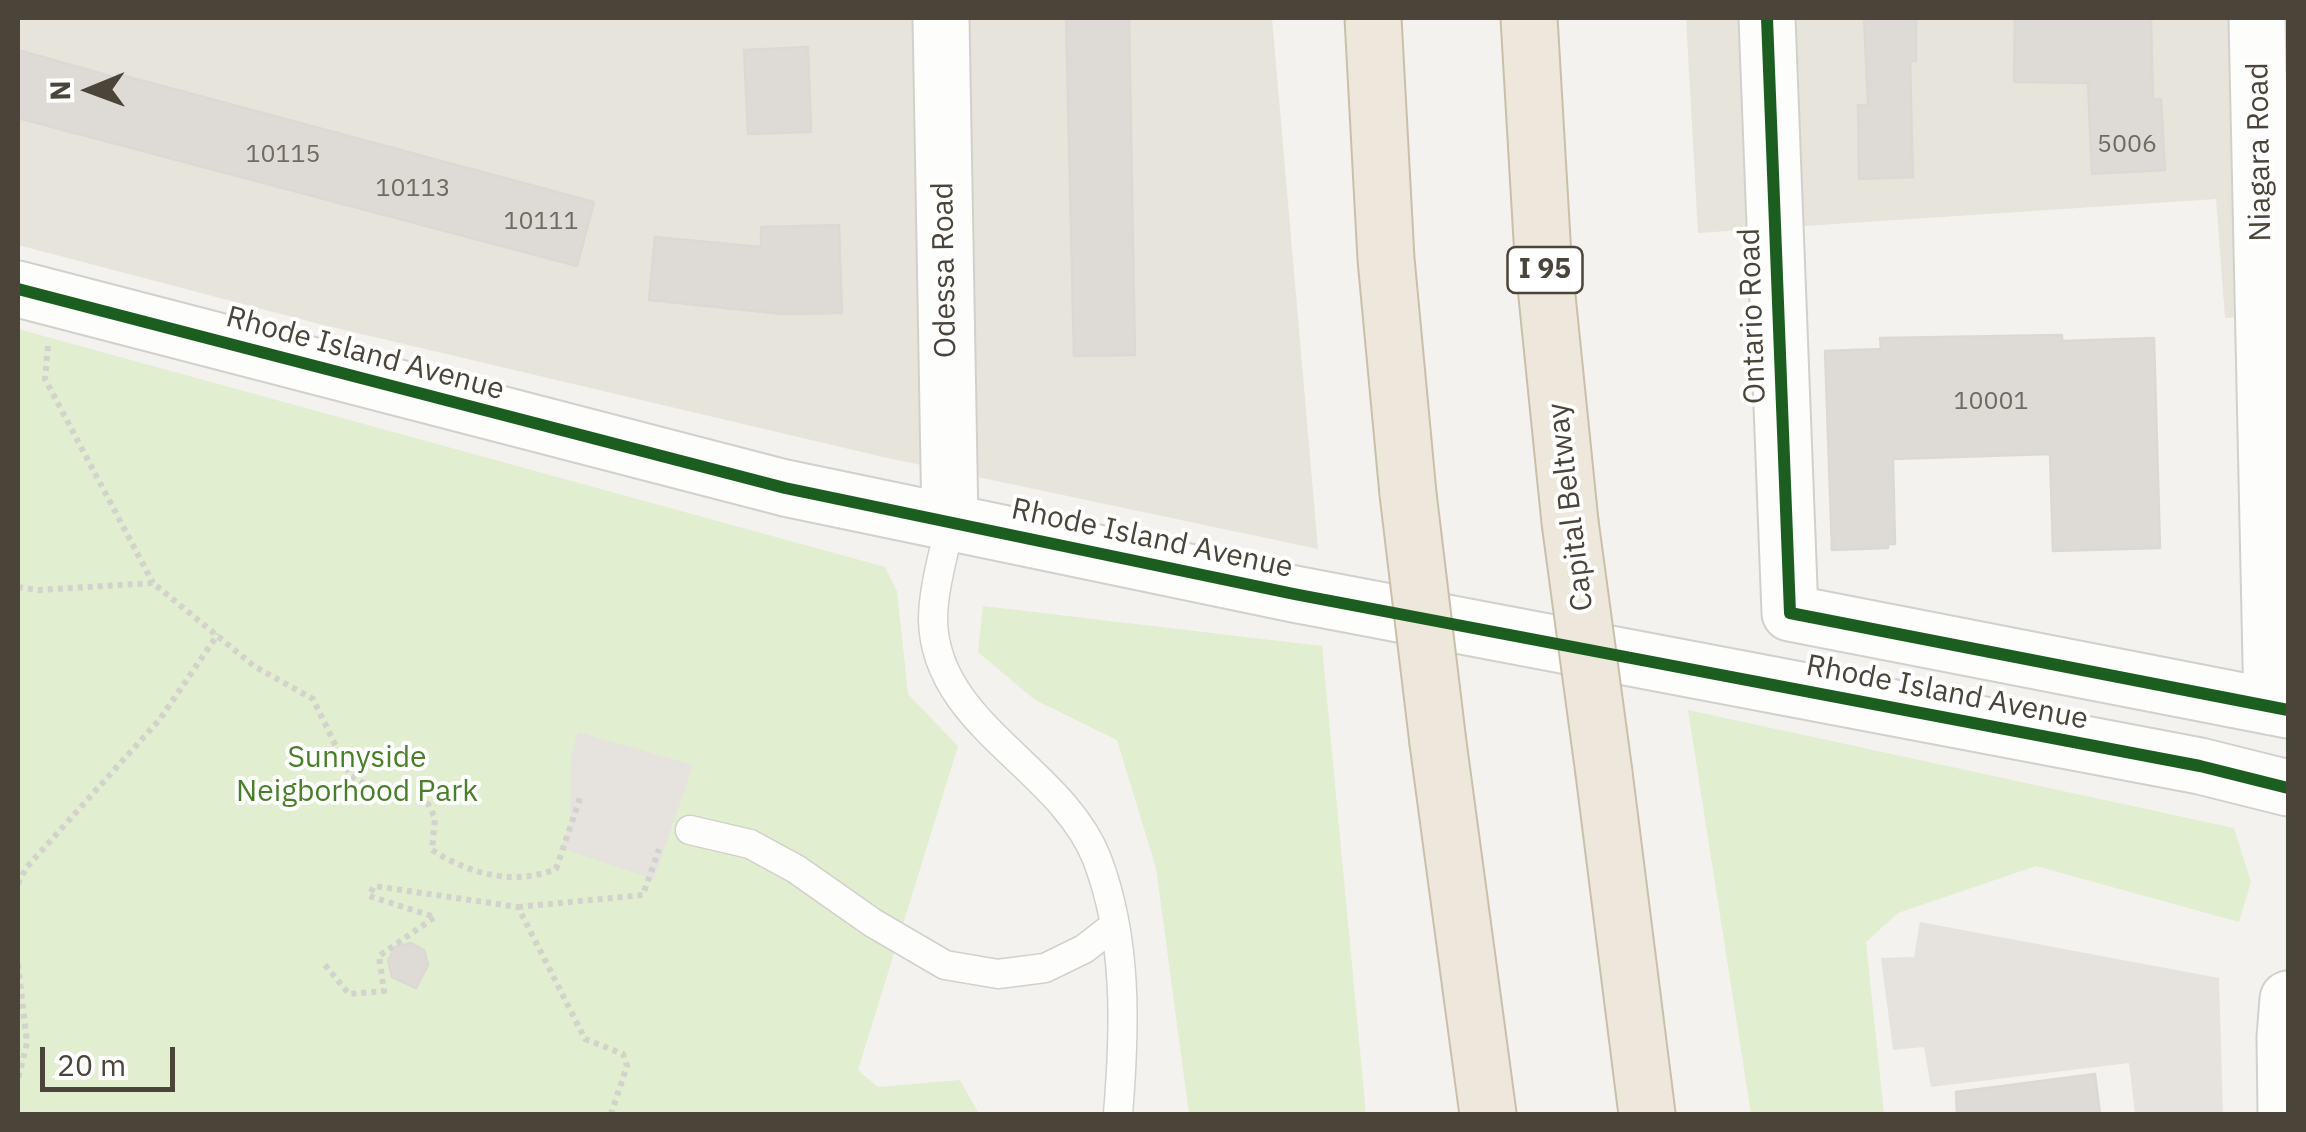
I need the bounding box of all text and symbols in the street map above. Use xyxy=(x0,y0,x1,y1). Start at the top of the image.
north arrow xyxy=(40,40,140,140)
street label: Niagara Road xyxy=(2240,62,2280,242)
text: N xyxy=(41,80,78,101)
house number: 5006 xyxy=(2097,130,2157,160)
house number: 10115 xyxy=(246,140,320,170)
house number: 10113 xyxy=(376,174,450,204)
street label: Odessa Road xyxy=(925,182,965,358)
house number: 10111 xyxy=(504,207,578,237)
street label: Ontario Road xyxy=(1732,227,1774,405)
road number: I 95 xyxy=(1508,247,1582,293)
street label: Rhode Island Avenue xyxy=(222,300,508,408)
house number: 10001 xyxy=(1954,387,2028,417)
street label: Capital Beltway xyxy=(1540,401,1602,613)
street label: Rhode Island Avenue xyxy=(1008,492,1296,586)
street label: Rhode Island Avenue xyxy=(1803,648,2091,738)
park label: Sunnyside Neigborhood Park xyxy=(236,740,478,810)
scale bar xyxy=(45,1027,180,1089)
text: 20 m xyxy=(57,1045,126,1084)

